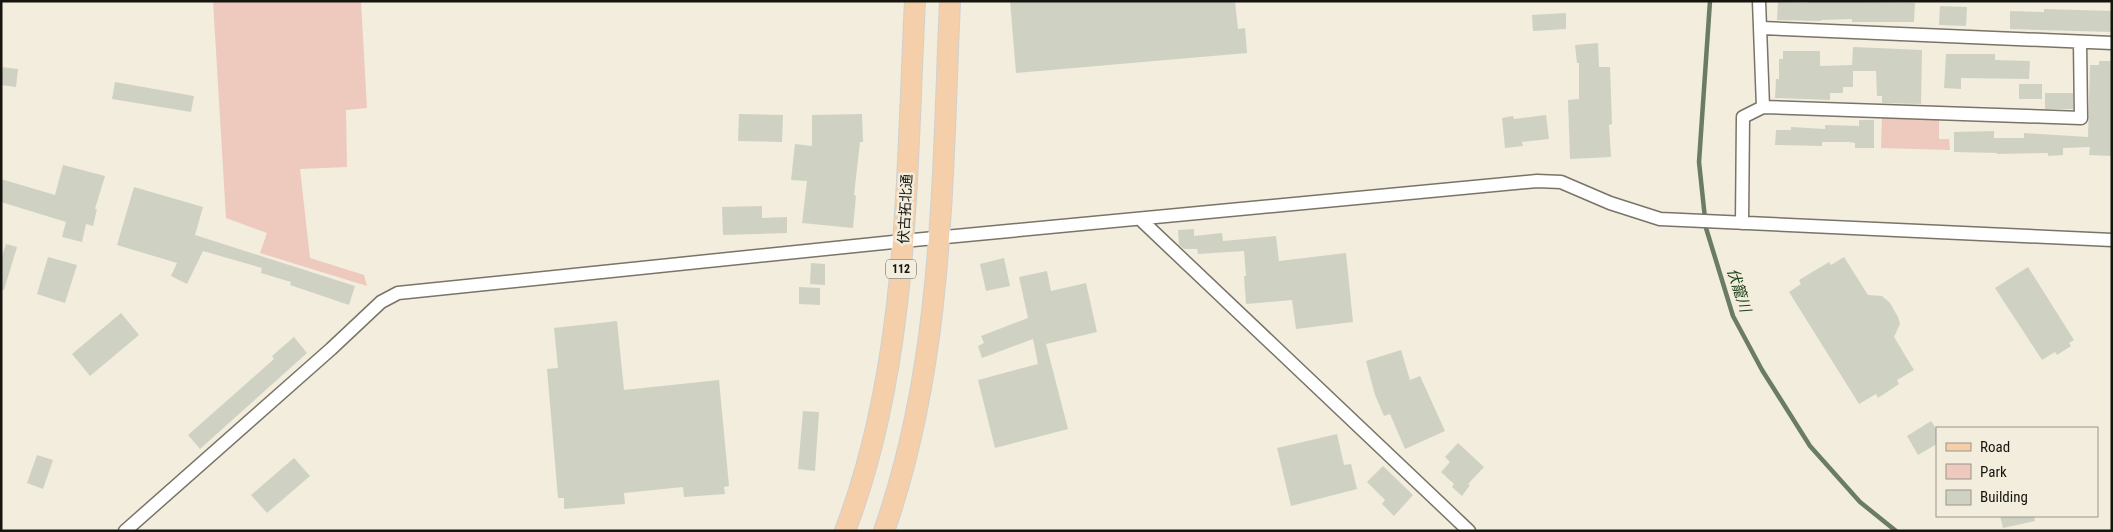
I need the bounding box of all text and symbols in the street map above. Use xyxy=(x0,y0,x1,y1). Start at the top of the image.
street label: 伏古拓北通 xyxy=(895,174,915,244)
road number: 112 xyxy=(886,260,916,278)
water label: 伏籠川 xyxy=(1723,266,1755,316)
legend xyxy=(1936,427,2098,517)
text: Road xyxy=(1980,438,2010,456)
text: Park xyxy=(1980,463,2007,481)
text: Building xyxy=(1980,488,2028,506)

